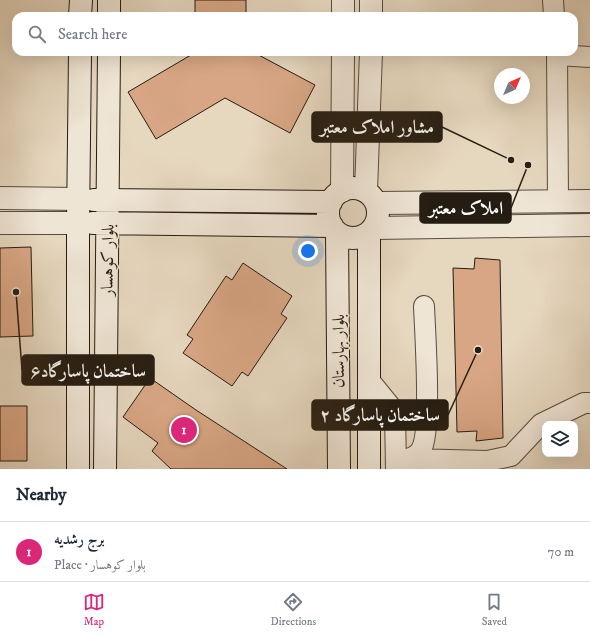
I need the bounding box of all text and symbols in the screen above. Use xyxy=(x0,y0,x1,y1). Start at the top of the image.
search box xyxy=(12,12,578,56)
icon: search xyxy=(26,23,48,45)
text: Search here xyxy=(58,25,127,44)
north arrow xyxy=(494,68,530,104)
callout: مشاور املاک معتبر xyxy=(312,112,442,142)
text: مشاور املاک معتبر xyxy=(318,117,434,139)
callout: املاک معتبر xyxy=(420,193,511,223)
text: املاک معتبر xyxy=(427,198,503,220)
street label: بلوار کوهسار xyxy=(96,224,120,298)
your location xyxy=(298,241,318,261)
street label: بلوار بهارستان xyxy=(328,314,350,388)
callout: ساختمان پاسارگاد۶ xyxy=(22,355,154,385)
text: ساختمان پاسارگاد۶ xyxy=(30,360,146,384)
callout: ساختمان پاسارگاد ۲ xyxy=(312,400,448,430)
text: ساختمان پاسارگاد ۲ xyxy=(320,404,440,428)
pin: 1 xyxy=(171,415,197,445)
map controls xyxy=(542,421,578,457)
button: layers xyxy=(542,421,578,457)
text: Nearby xyxy=(16,484,66,506)
text: برج رشدیه xyxy=(54,530,104,549)
text: 1 xyxy=(27,544,31,560)
text: 70 m xyxy=(548,544,574,560)
text: Place · بلوار کوهسار xyxy=(54,557,146,573)
tab: Map xyxy=(83,591,105,629)
tab: Directions xyxy=(271,591,316,629)
tab: Saved xyxy=(482,591,507,629)

